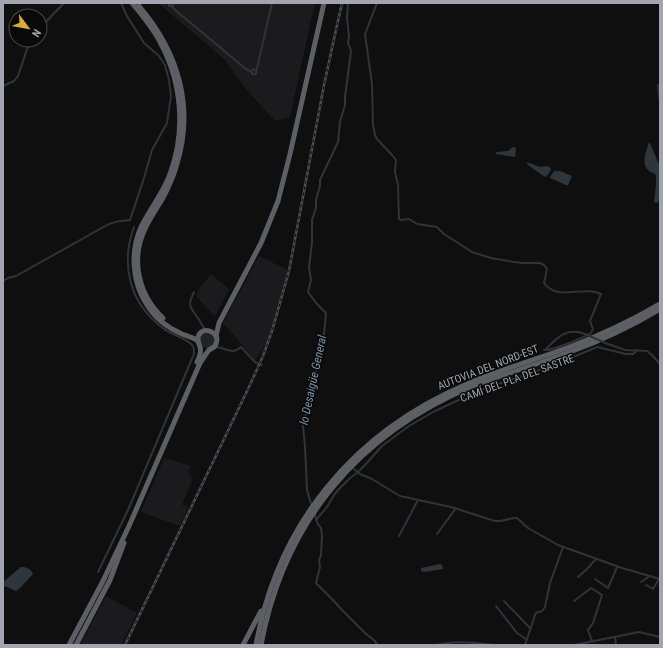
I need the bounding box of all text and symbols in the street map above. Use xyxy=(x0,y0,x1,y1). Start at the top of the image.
north arrow xyxy=(8,8,48,48)
text: N xyxy=(29,27,43,40)
water label: lo Desaigüe General xyxy=(297,334,329,426)
street label: AUTOVIA DEL NORD-EST xyxy=(436,342,541,393)
street label: CAMÍ DEL PLA DEL SASTRE xyxy=(458,352,576,405)

